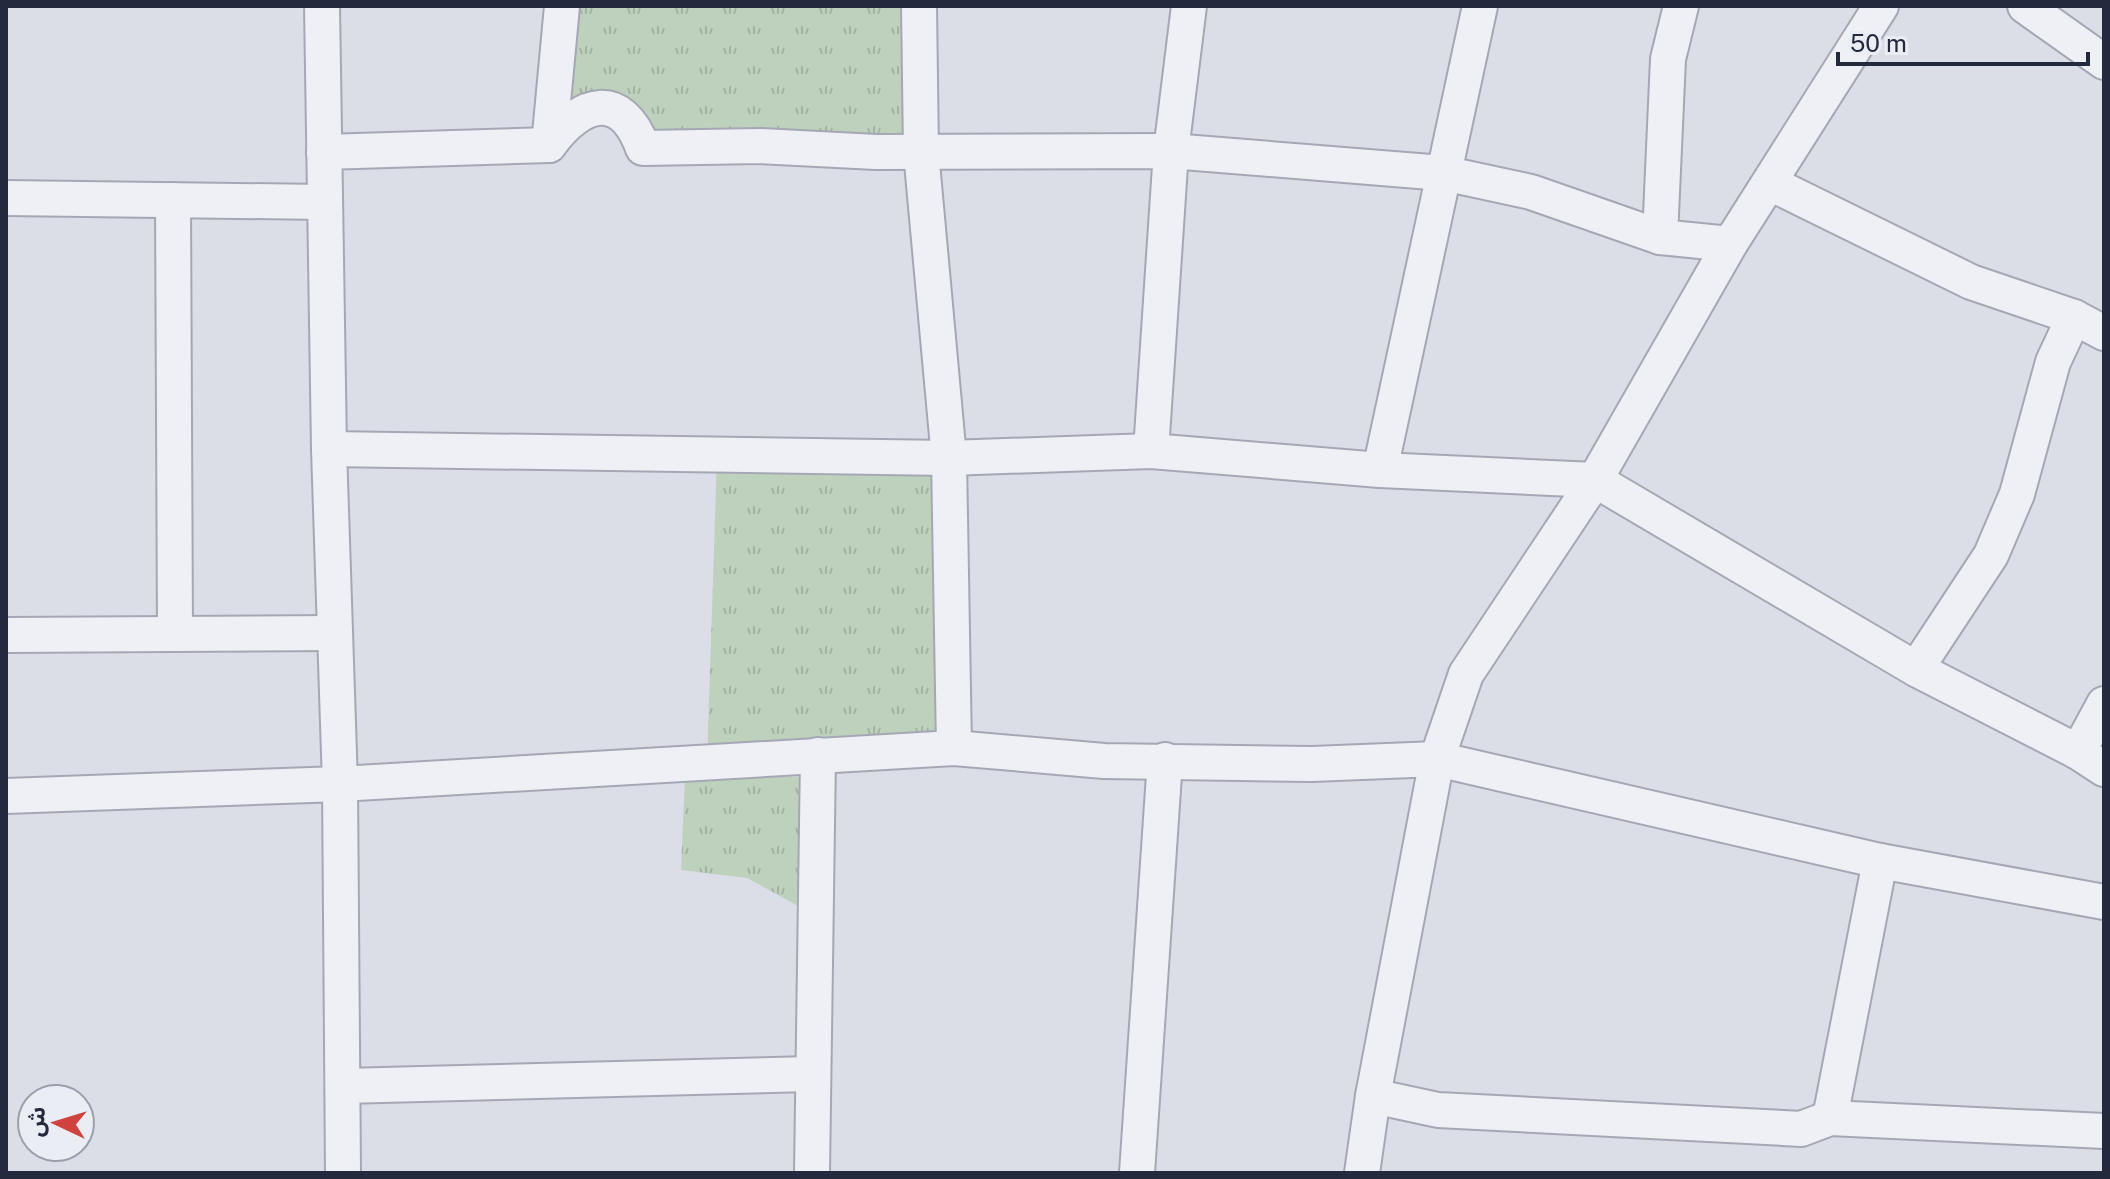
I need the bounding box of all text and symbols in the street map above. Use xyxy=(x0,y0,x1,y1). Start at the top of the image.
scale bar xyxy=(1838,16,2088,66)
text: 50 m xyxy=(1850,29,1907,57)
north arrow xyxy=(16,1083,96,1163)
text: ش xyxy=(22,1106,50,1138)

